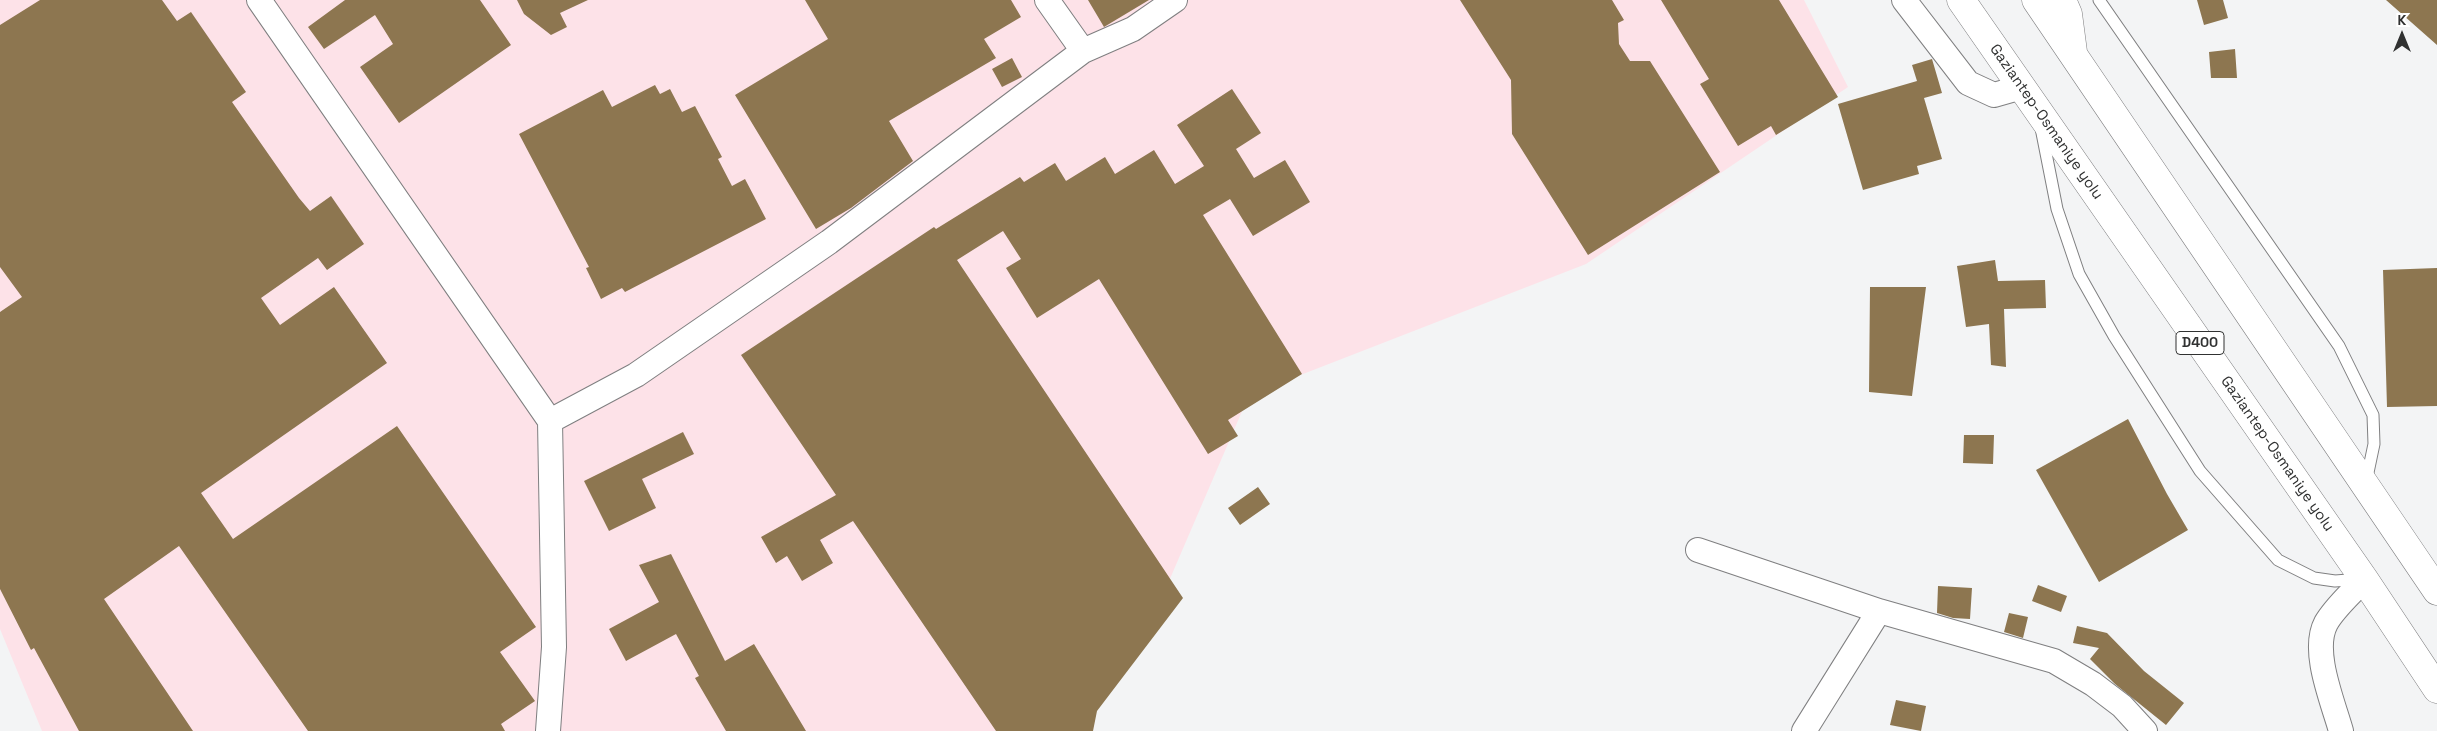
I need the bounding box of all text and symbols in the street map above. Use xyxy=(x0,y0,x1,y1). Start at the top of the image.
north arrow xyxy=(2377,10,2427,60)
text: K xyxy=(2398,11,2406,29)
street label: Gaziantep-Osmaniye yolu xyxy=(1986,41,2106,203)
road number: D400 xyxy=(2176,332,2224,354)
street label: Gaziantep-Osmaniye yolu xyxy=(2217,373,2337,535)

